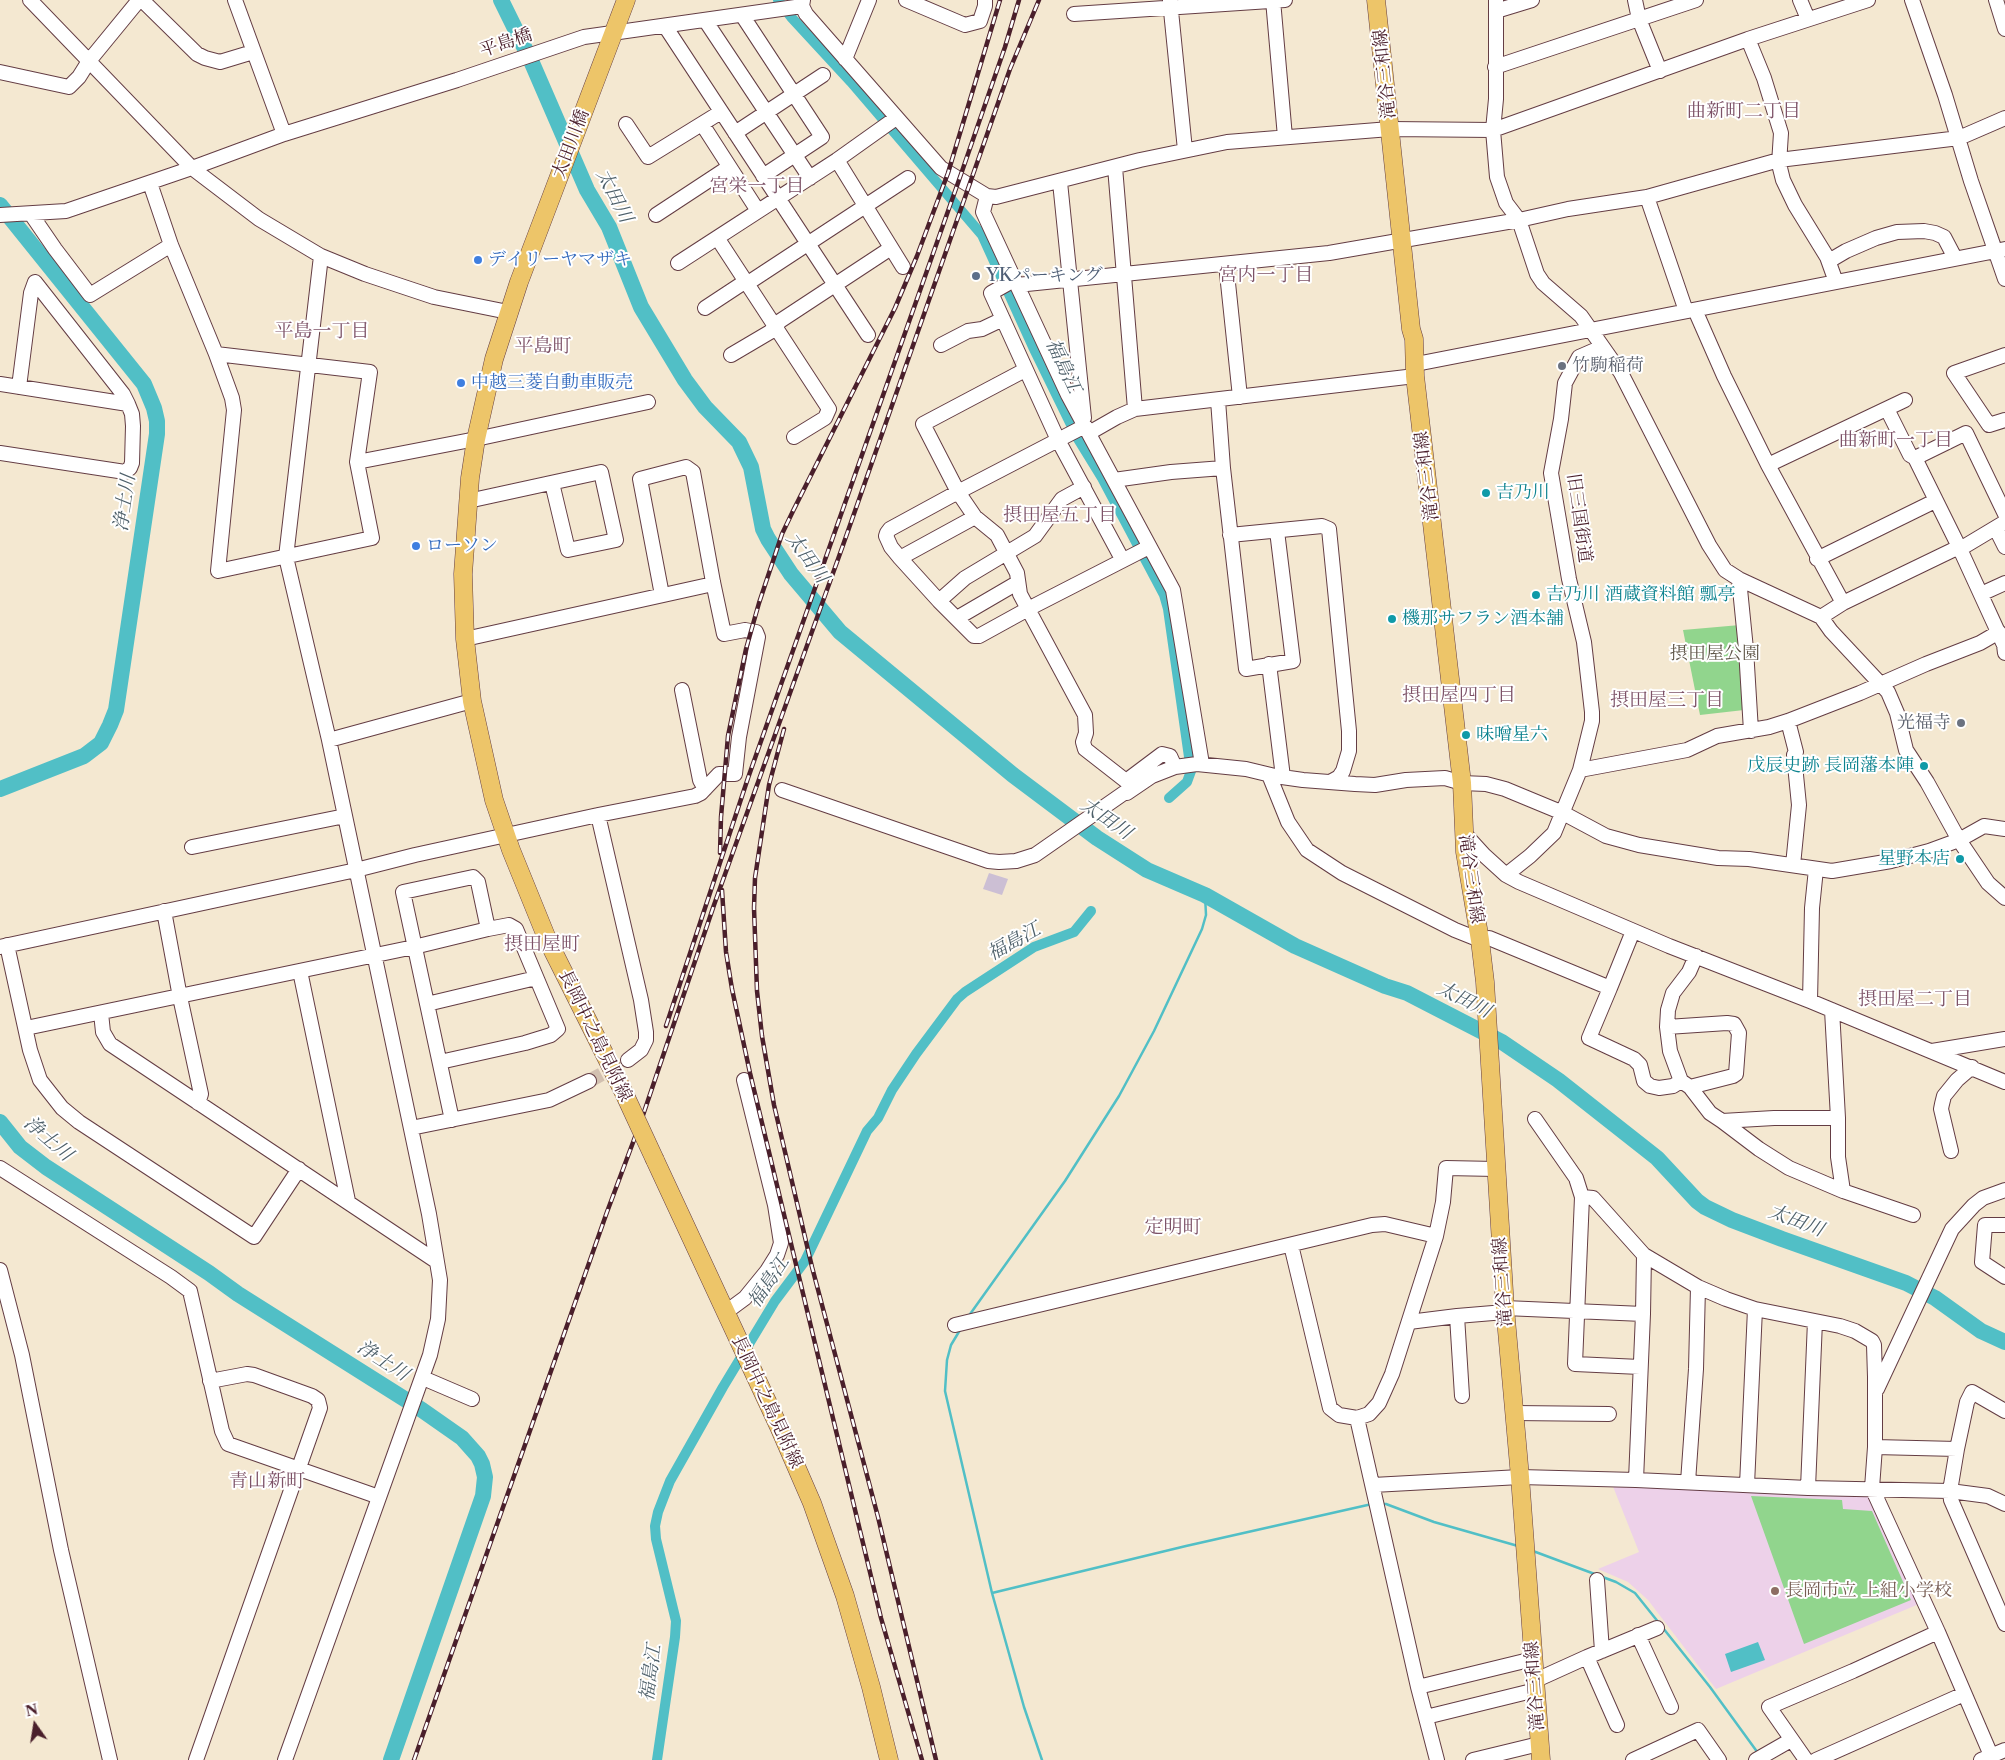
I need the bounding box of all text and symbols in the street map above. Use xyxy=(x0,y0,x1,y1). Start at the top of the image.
street label: 平島橋 xyxy=(477,24,535,62)
street label: 滝谷三和線 xyxy=(1370,28,1400,120)
district label: 曲新町二丁目 xyxy=(1687,101,1801,123)
street label: 太田川橋 xyxy=(548,107,594,181)
water label: 太田川 xyxy=(591,165,637,227)
district label: 宮栄一丁目 xyxy=(710,176,804,198)
place label: デイリーヤマザキ xyxy=(488,249,632,271)
marker: デイリーヤマザキ xyxy=(472,254,484,266)
place label: YKパーキング xyxy=(986,265,1103,287)
district label: 宮内一丁目 xyxy=(1219,265,1313,287)
marker: YKパーキング xyxy=(970,270,982,282)
district label: 平島一丁目 xyxy=(275,321,369,343)
water label: 福島江 xyxy=(1041,335,1085,397)
district label: 平島町 xyxy=(515,336,571,358)
place label: 竹駒稲荷 xyxy=(1572,355,1644,377)
marker: 竹駒稲荷 xyxy=(1556,360,1568,372)
place label: 中越三菱自動車販売 xyxy=(471,372,633,394)
marker: 中越三菱自動車販売 xyxy=(455,377,467,389)
street label: 滝谷三和線 xyxy=(1411,430,1443,522)
district label: 曲新町一丁目 xyxy=(1839,430,1953,452)
street label: 旧三国街道 xyxy=(1562,472,1596,564)
water label: 浄土川 xyxy=(110,473,140,533)
place label: 吉乃川 xyxy=(1496,482,1550,504)
marker: 吉乃川 xyxy=(1480,487,1492,499)
district label: 摂田屋五丁目 xyxy=(1003,505,1117,527)
water label: 太田川 xyxy=(781,528,833,588)
place label: ローソン xyxy=(426,535,498,557)
marker: ローソン xyxy=(410,540,422,552)
place label: 吉乃川 酒蔵資料館 瓢亭 xyxy=(1546,584,1736,606)
marker: 吉乃川 酒蔵資料館 瓢亭 xyxy=(1530,589,1542,601)
place label: 機那サフラン酒本舗 xyxy=(1402,608,1564,630)
marker: 機那サフラン酒本舗 xyxy=(1386,613,1398,625)
park label: 摂田屋公園 xyxy=(1670,643,1760,665)
district label: 摂田屋四丁目 xyxy=(1402,685,1516,707)
district label: 摂田屋三丁目 xyxy=(1610,690,1724,712)
place label: 光福寺 xyxy=(1897,712,1951,734)
marker: 光福寺 xyxy=(1955,717,1967,729)
place label: 味噌星六 xyxy=(1476,724,1548,746)
marker: 味噌星六 xyxy=(1460,729,1472,741)
place label: 戊辰史跡 長岡藩本陣 xyxy=(1747,755,1914,777)
marker: 戊辰史跡 長岡藩本陣 xyxy=(1918,760,1930,772)
water label: 太田川 xyxy=(1076,793,1136,845)
street label: 滝谷三和線 xyxy=(1454,833,1488,925)
place label: 星野本店 xyxy=(1878,848,1950,870)
marker: 星野本店 xyxy=(1954,853,1966,865)
water label: 福島江 xyxy=(984,918,1044,966)
district label: 摂田屋町 xyxy=(504,934,580,956)
street label: 長岡中之島見附線 xyxy=(554,967,636,1105)
water label: 太田川 xyxy=(1433,977,1495,1023)
district label: 摂田屋二丁目 xyxy=(1858,989,1972,1011)
water label: 浄土川 xyxy=(19,1112,77,1166)
water label: 太田川 xyxy=(1765,1200,1827,1242)
district label: 定明町 xyxy=(1145,1217,1201,1239)
street label: 滝谷三和線 xyxy=(1489,1236,1517,1328)
water label: 福島江 xyxy=(744,1252,794,1312)
street label: 長岡中之島見附線 xyxy=(727,1332,807,1472)
water label: 浄土川 xyxy=(353,1336,413,1386)
district label: 青山新町 xyxy=(229,1471,305,1493)
place label: 長岡市立 上組小学校 xyxy=(1785,1580,1952,1602)
marker: 長岡市立 上組小学校 xyxy=(1769,1585,1781,1597)
street label: 滝谷三和線 xyxy=(1521,1640,1549,1732)
water label: 福島江 xyxy=(636,1643,666,1703)
north arrow xyxy=(10,1700,60,1750)
text: N xyxy=(24,1700,40,1721)

